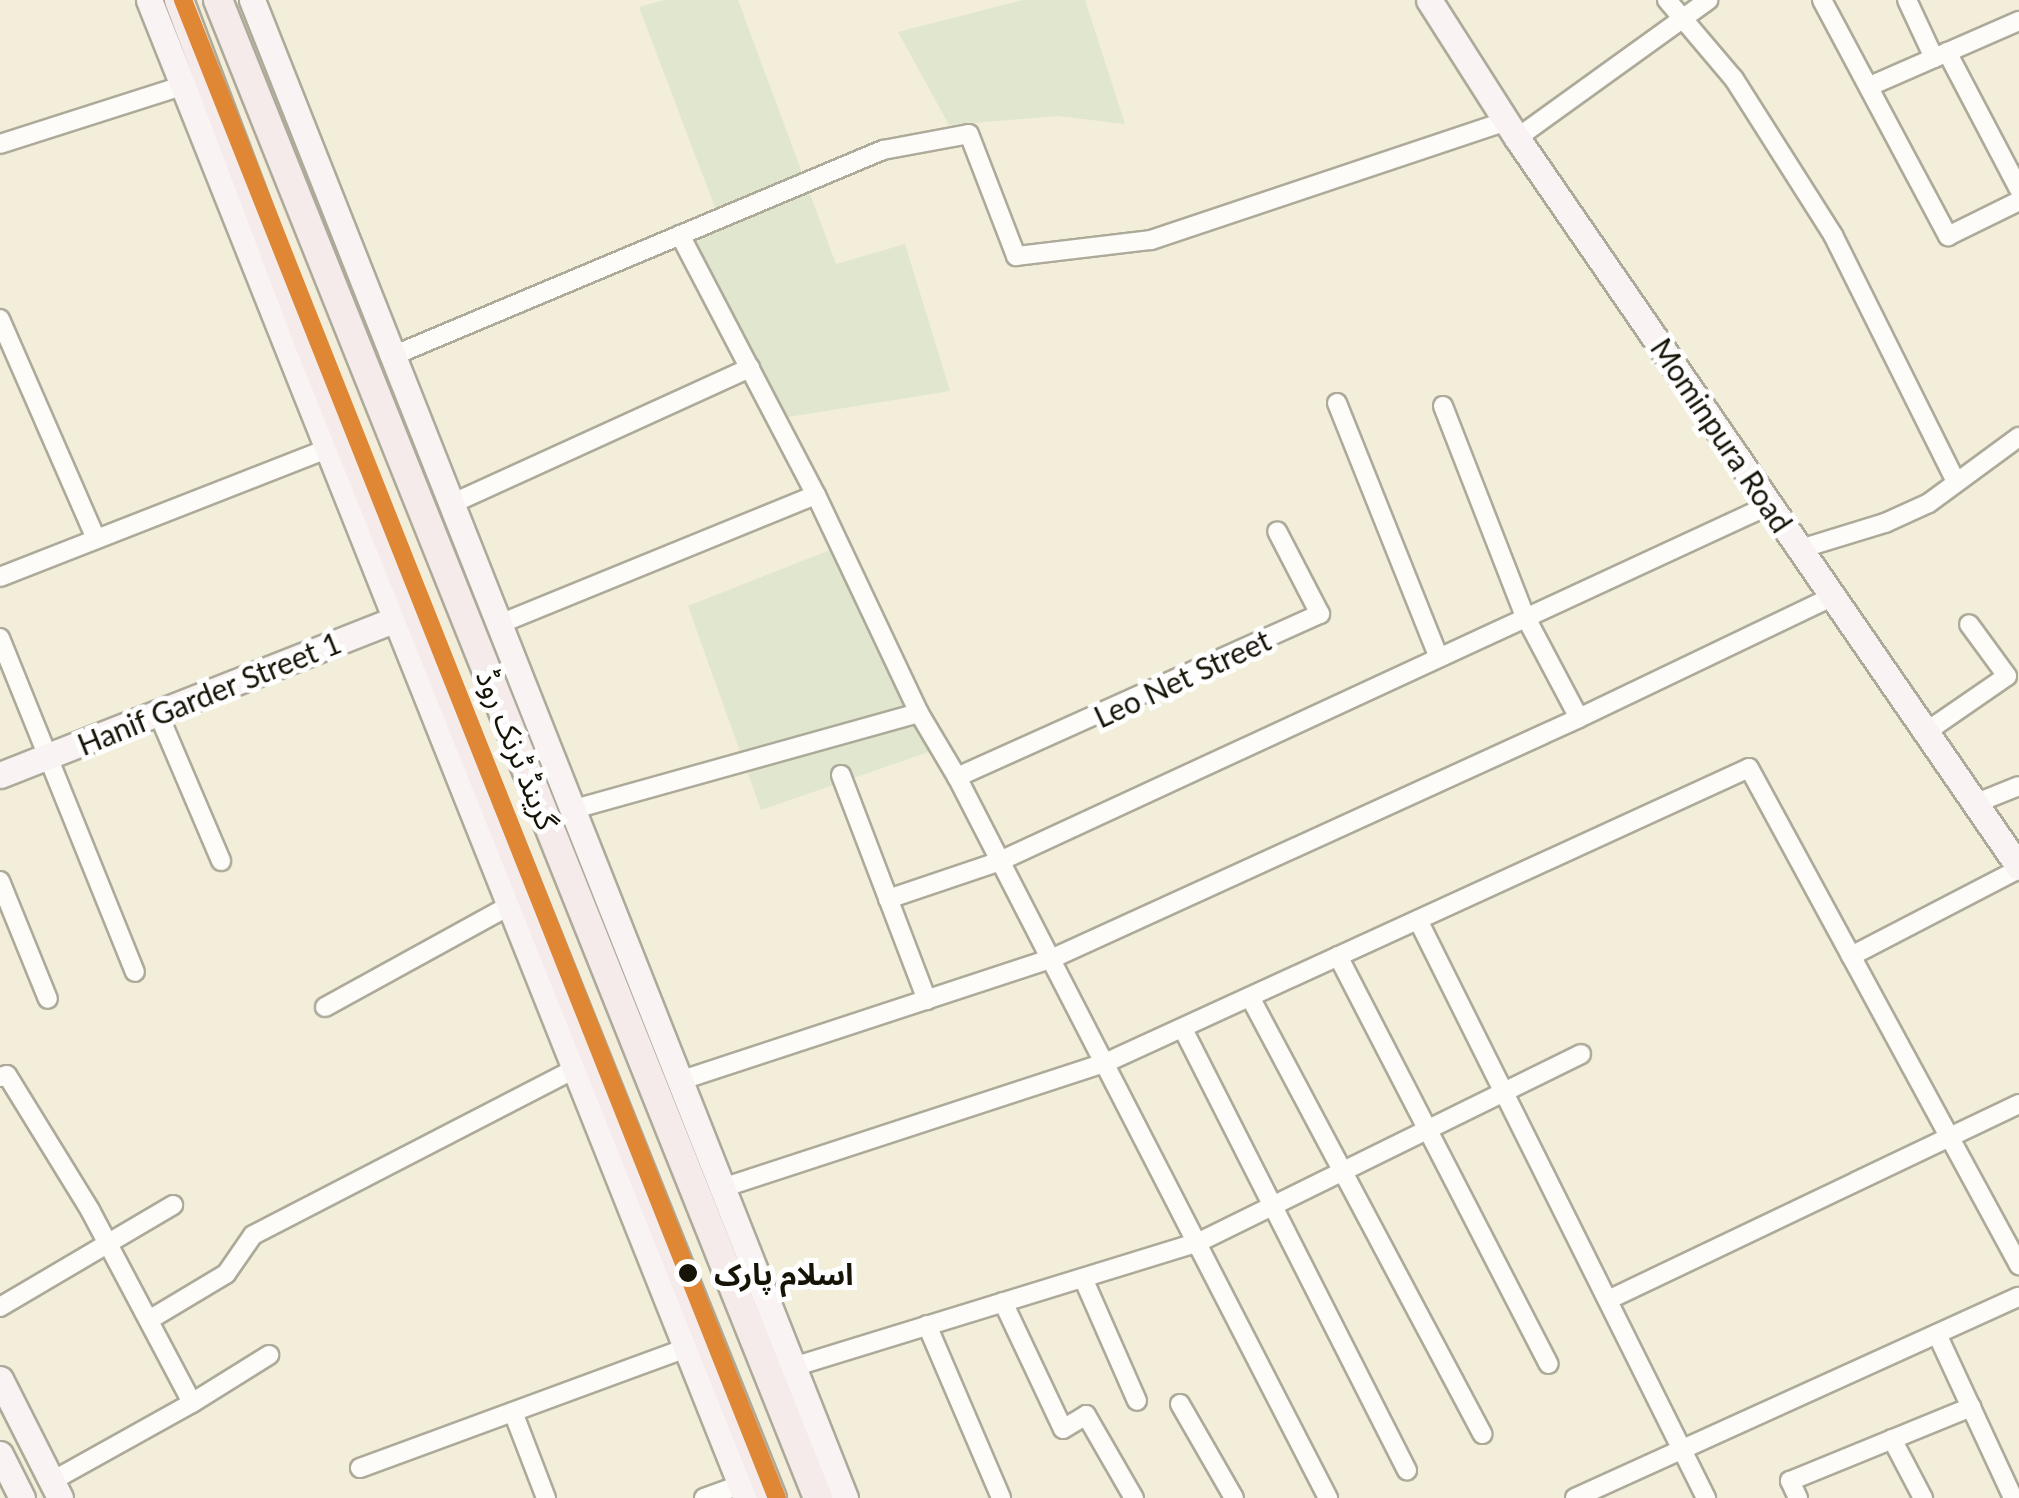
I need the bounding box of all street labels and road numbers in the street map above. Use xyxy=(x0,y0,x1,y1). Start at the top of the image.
street label: Mominpura Road xyxy=(1644,331,1800,539)
street label: Leo Net Street xyxy=(1088,621,1276,735)
street label: Hanif Garder Street 1 xyxy=(72,624,346,762)
street label: گرینڈ ٹرنک روڈ xyxy=(469,663,567,835)

